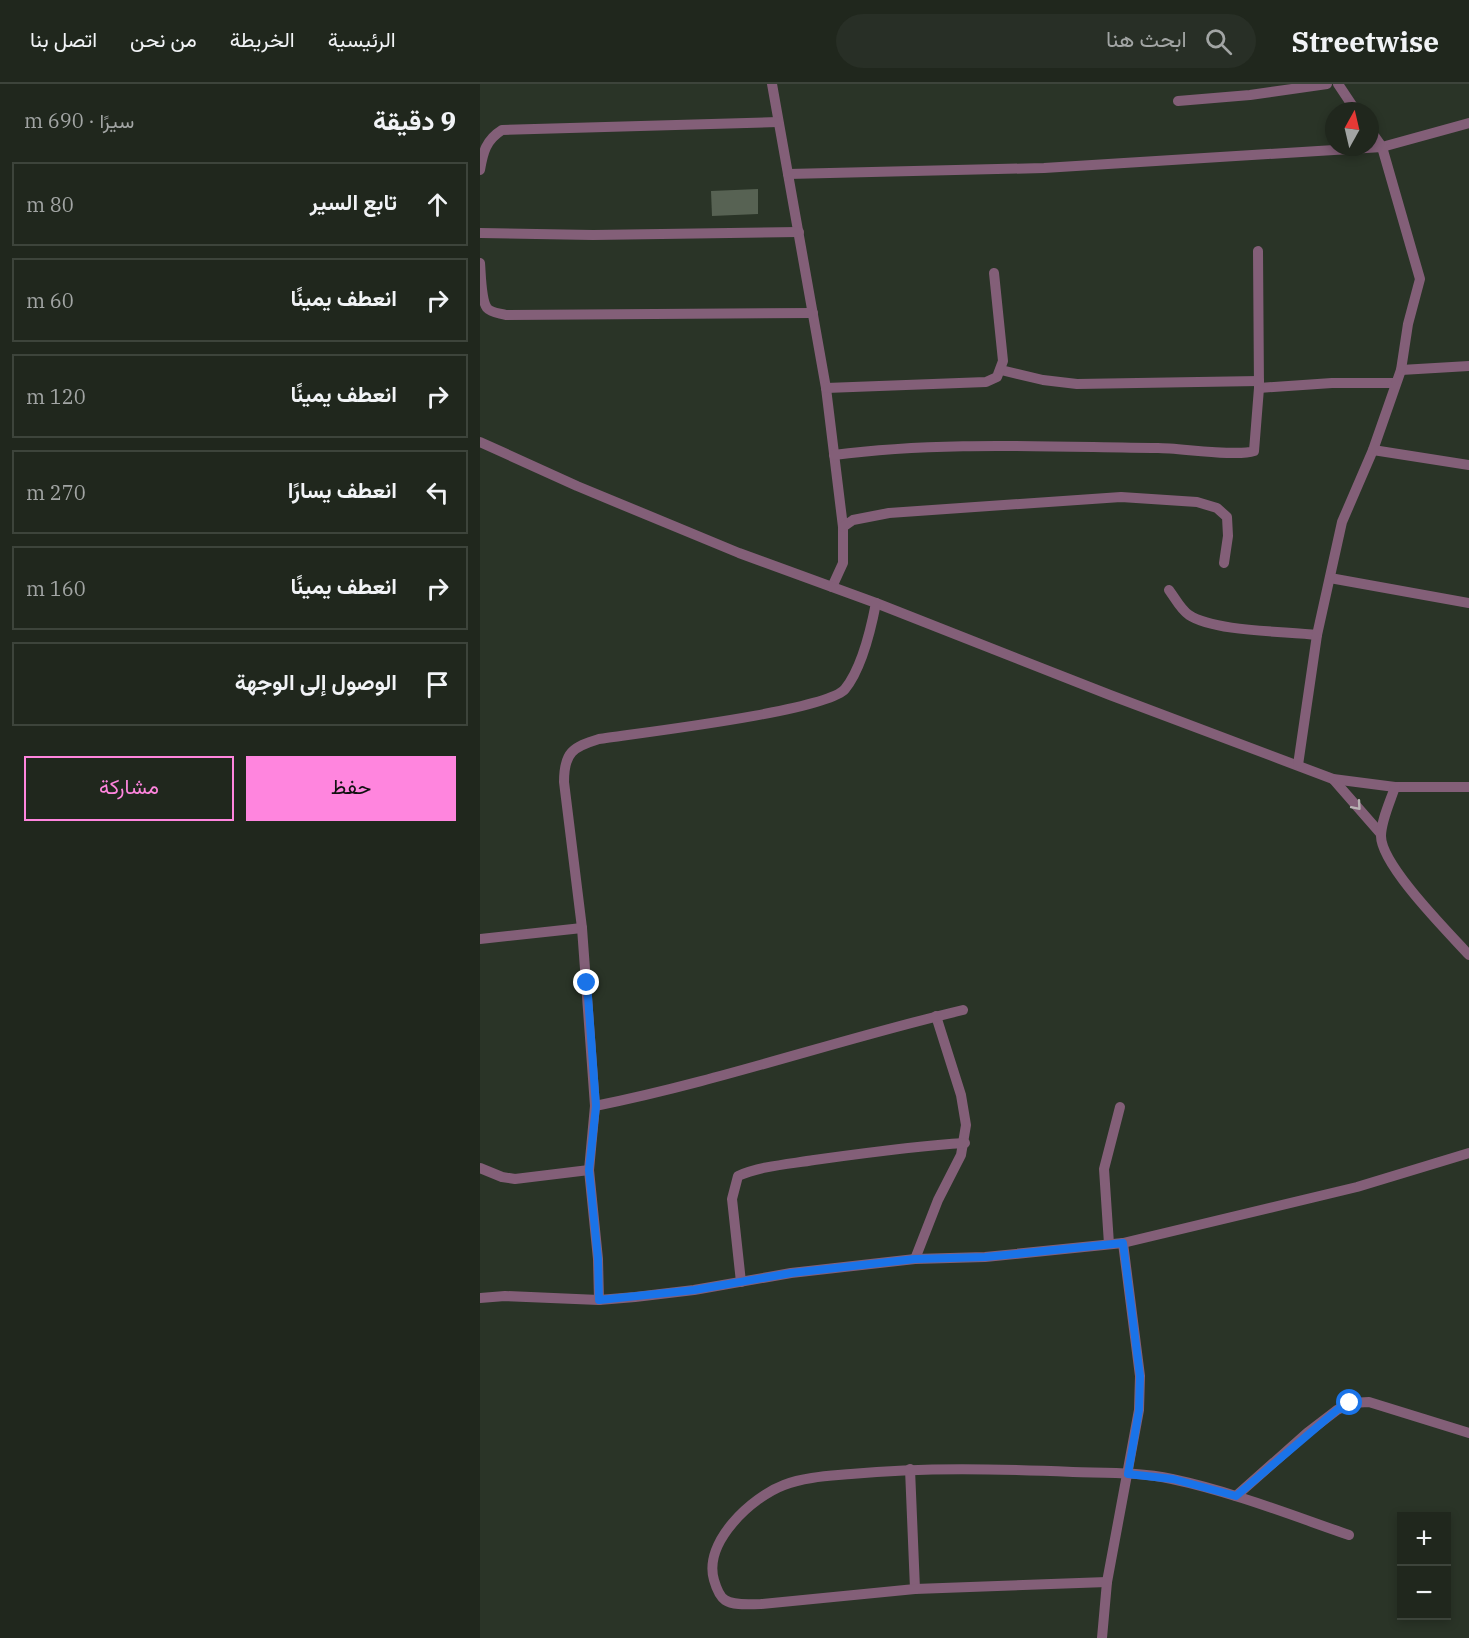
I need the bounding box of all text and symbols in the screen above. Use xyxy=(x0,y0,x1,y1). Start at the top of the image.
search box xyxy=(836,14,1256,68)
text: Streetwise xyxy=(1292,23,1439,60)
text: ابحث هنا xyxy=(1106,24,1187,53)
text: اتصل بنا xyxy=(30,25,97,53)
text: من نحن xyxy=(130,25,197,53)
text: الخريطة xyxy=(230,25,295,53)
text: الرئيسية xyxy=(328,25,396,53)
icon: search xyxy=(1202,25,1235,58)
north arrow xyxy=(1325,102,1379,156)
text: 9 دقيقة xyxy=(373,103,456,137)
text: سيرًا · 690 m xyxy=(24,107,134,134)
text: تابع السير xyxy=(310,187,397,216)
icon: ahead xyxy=(421,188,454,221)
text: 80 m xyxy=(26,191,74,218)
text: انعطف يمينًا xyxy=(291,283,397,312)
icon: right xyxy=(421,284,454,317)
text: 60 m xyxy=(26,287,74,314)
text: انعطف يمينًا xyxy=(291,379,397,408)
icon: right xyxy=(421,380,454,413)
text: 120 m xyxy=(26,383,86,410)
text: انعطف يسارًا xyxy=(288,475,397,504)
icon: left xyxy=(421,476,454,509)
text: 270 m xyxy=(26,479,86,506)
text: انعطف يمينًا xyxy=(291,571,397,600)
icon: right xyxy=(421,572,454,605)
text: 160 m xyxy=(26,575,86,602)
text: الوصول إلى الوجهة xyxy=(235,667,397,696)
icon: arrive xyxy=(421,668,454,701)
button: مشاركة xyxy=(24,756,234,821)
button: حفظ xyxy=(246,756,456,821)
one-way arrow xyxy=(1350,799,1361,810)
route end xyxy=(573,969,599,995)
route start xyxy=(1336,1389,1362,1415)
map controls xyxy=(1397,1512,1451,1620)
button: + xyxy=(1397,1512,1451,1566)
button: − xyxy=(1397,1566,1451,1620)

